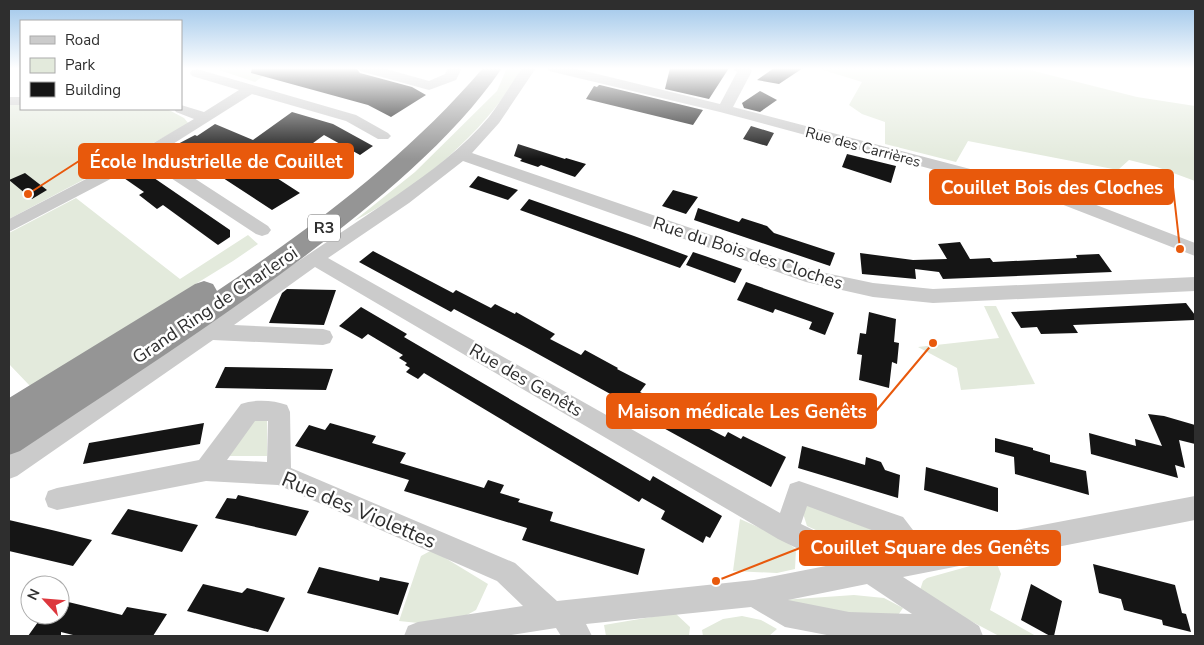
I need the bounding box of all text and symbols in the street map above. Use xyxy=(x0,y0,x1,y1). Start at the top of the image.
legend xyxy=(20,20,182,110)
text: Road xyxy=(65,30,100,50)
text: Park xyxy=(65,55,95,75)
text: Building xyxy=(65,80,121,100)
street label: Rue des Carrières xyxy=(803,122,923,172)
callout: École Industrielle de Couillet xyxy=(79,144,353,178)
text: École Industrielle de Couillet xyxy=(89,149,343,175)
callout: Couillet Bois des Cloches xyxy=(930,170,1173,204)
text: Couillet Bois des Cloches xyxy=(941,175,1163,201)
street label: Rue du Bois des Cloches xyxy=(650,211,846,295)
road number: R3 xyxy=(308,214,340,242)
street label: Grand Ring de Charleroi xyxy=(128,241,302,369)
street label: Rue des Genêts xyxy=(465,338,587,422)
callout: Maison médicale Les Genêts xyxy=(607,394,876,428)
text: Maison médicale Les Genêts xyxy=(617,399,867,425)
street label: Rue des Violettes xyxy=(277,465,441,555)
callout: Couillet Square des Genêts xyxy=(800,531,1060,565)
text: Couillet Square des Genêts xyxy=(810,535,1050,561)
north arrow xyxy=(20,575,70,625)
text: N xyxy=(23,586,45,603)

